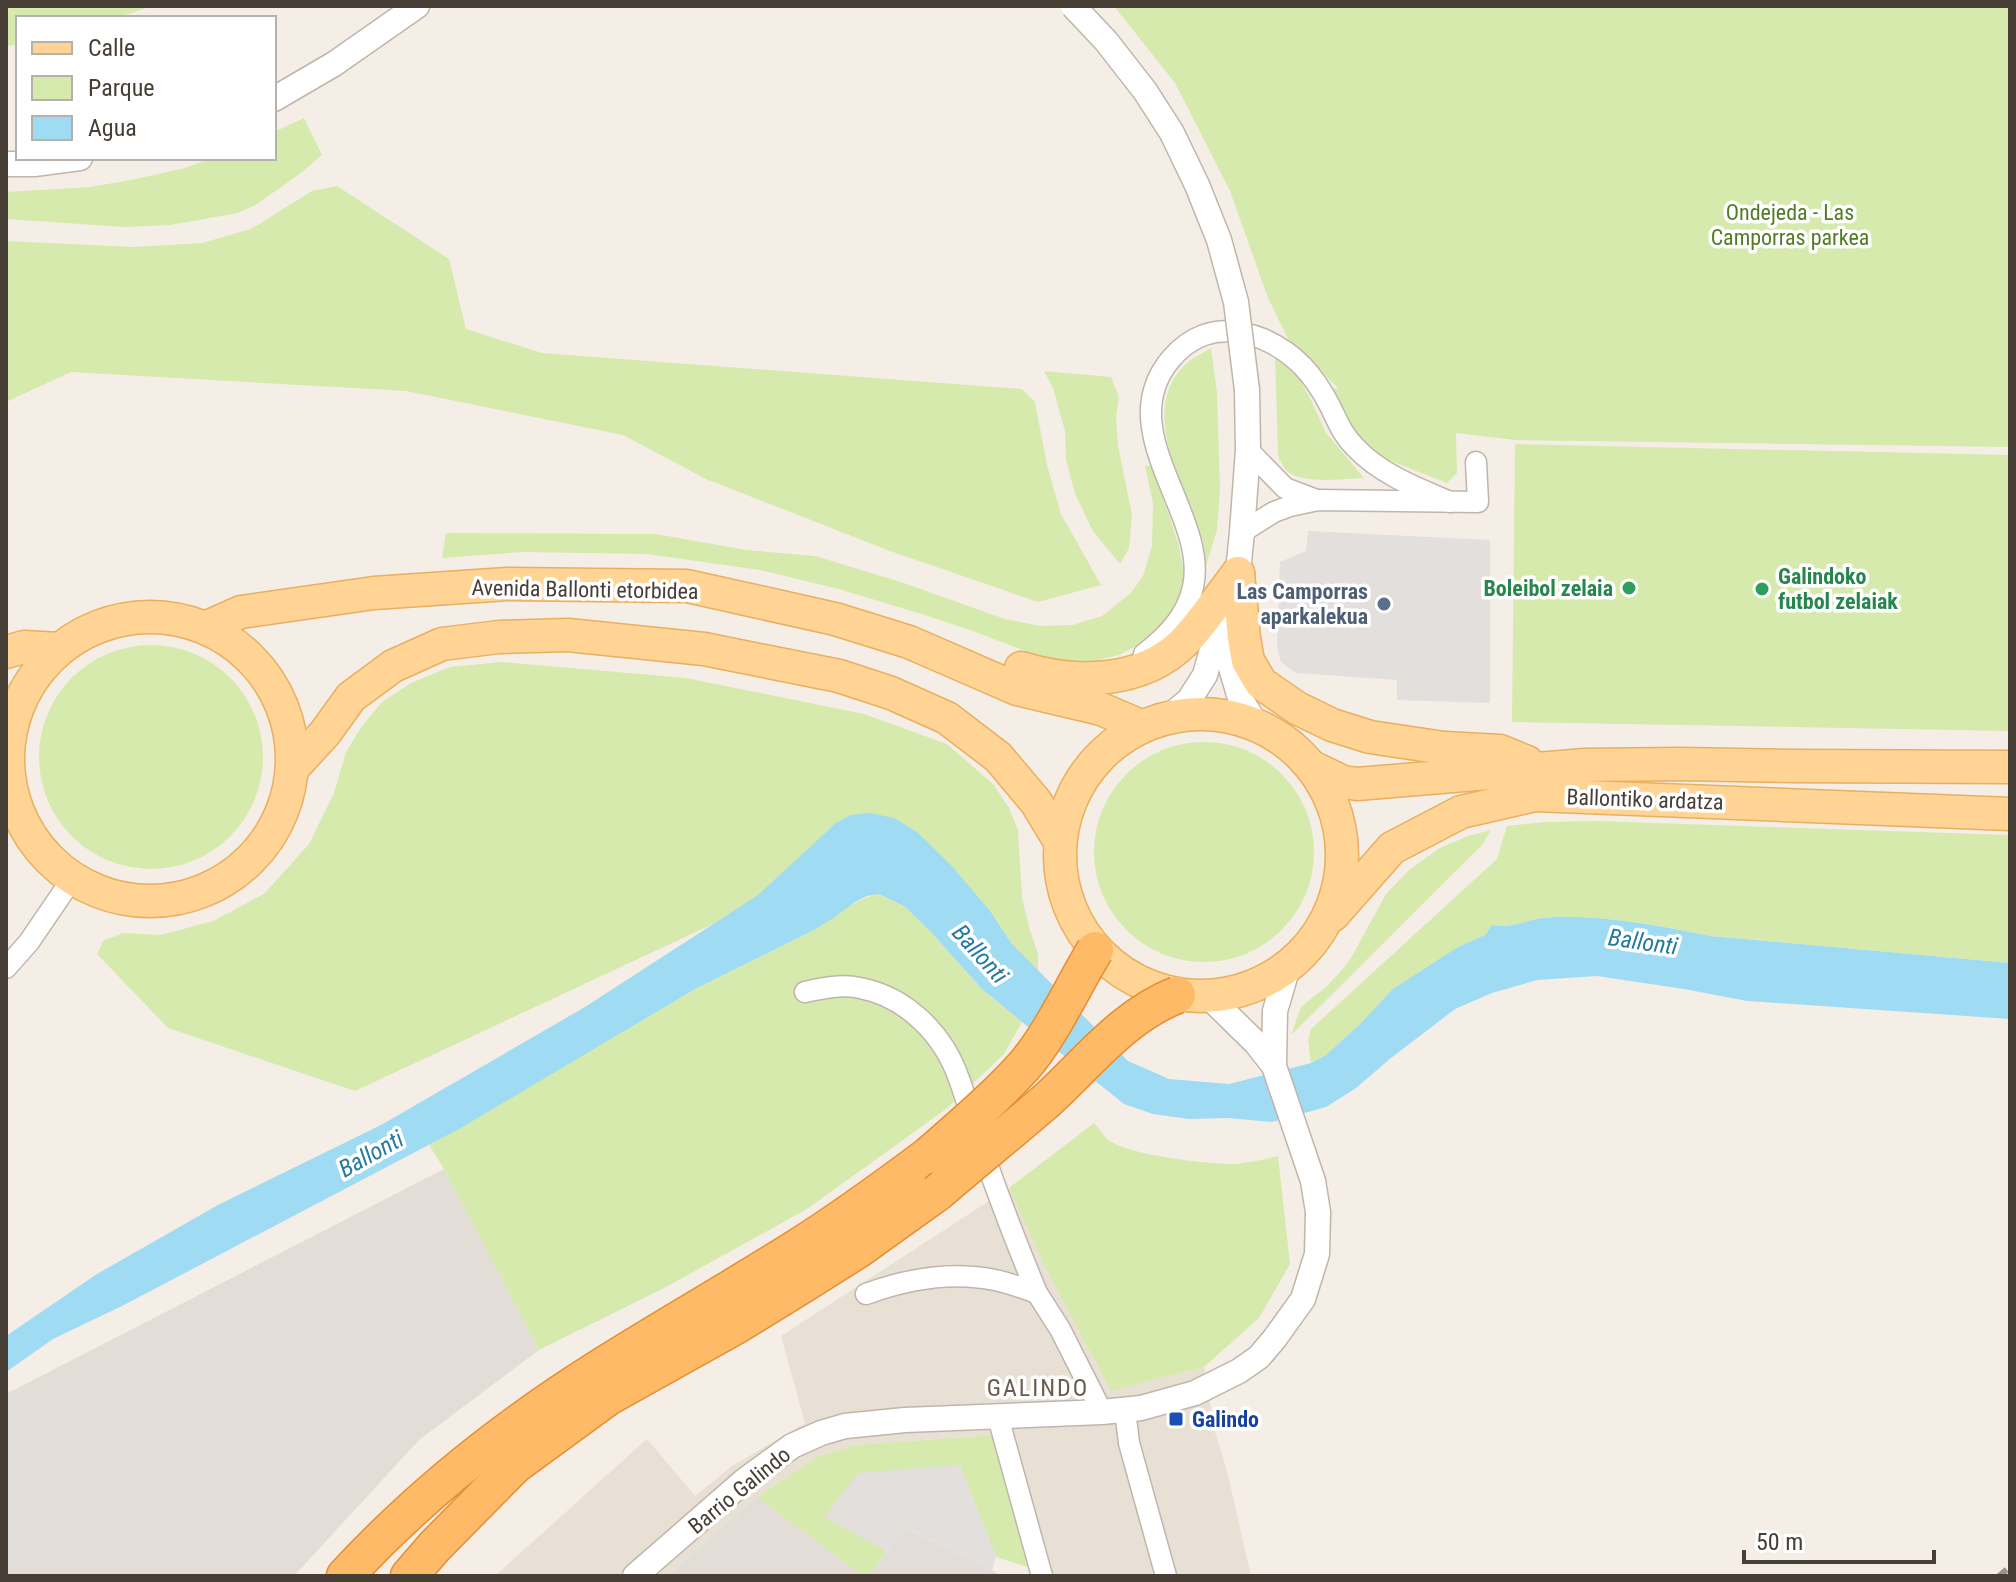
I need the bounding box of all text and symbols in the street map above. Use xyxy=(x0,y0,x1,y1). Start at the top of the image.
legend xyxy=(16,16,276,160)
text: Calle xyxy=(88,34,135,62)
text: Parque xyxy=(88,74,155,102)
text: Agua xyxy=(88,114,137,142)
park label: Ondejeda - Las Camporras parkea xyxy=(1711,200,1869,250)
place label: Galindoko futbol zelaiak xyxy=(1778,564,1898,614)
street label: Avenida Ballonti etorbidea xyxy=(471,575,699,604)
place label: Boleibol zelaia xyxy=(1484,576,1613,601)
place label: Las Camporras aparkalekua xyxy=(1236,579,1368,629)
marker: Boleibol zelaia xyxy=(1620,579,1638,597)
marker: Galindoko futbol zelaiak xyxy=(1753,580,1771,598)
marker: Las Camporras aparkalekua xyxy=(1375,595,1393,613)
street label: Ballontiko ardatza xyxy=(1566,784,1724,815)
water label: Ballonti xyxy=(946,919,1014,990)
water label: Ballonti xyxy=(1607,923,1680,961)
water label: Ballonti xyxy=(334,1125,409,1183)
district label: GALINDO xyxy=(987,1374,1089,1402)
place label: Galindo xyxy=(1192,1407,1259,1432)
marker: Galindo xyxy=(1167,1410,1185,1428)
street label: Barrio Galindo xyxy=(684,1442,795,1539)
scale bar xyxy=(1744,1514,1934,1564)
text: 50 m xyxy=(1756,1528,1803,1556)

